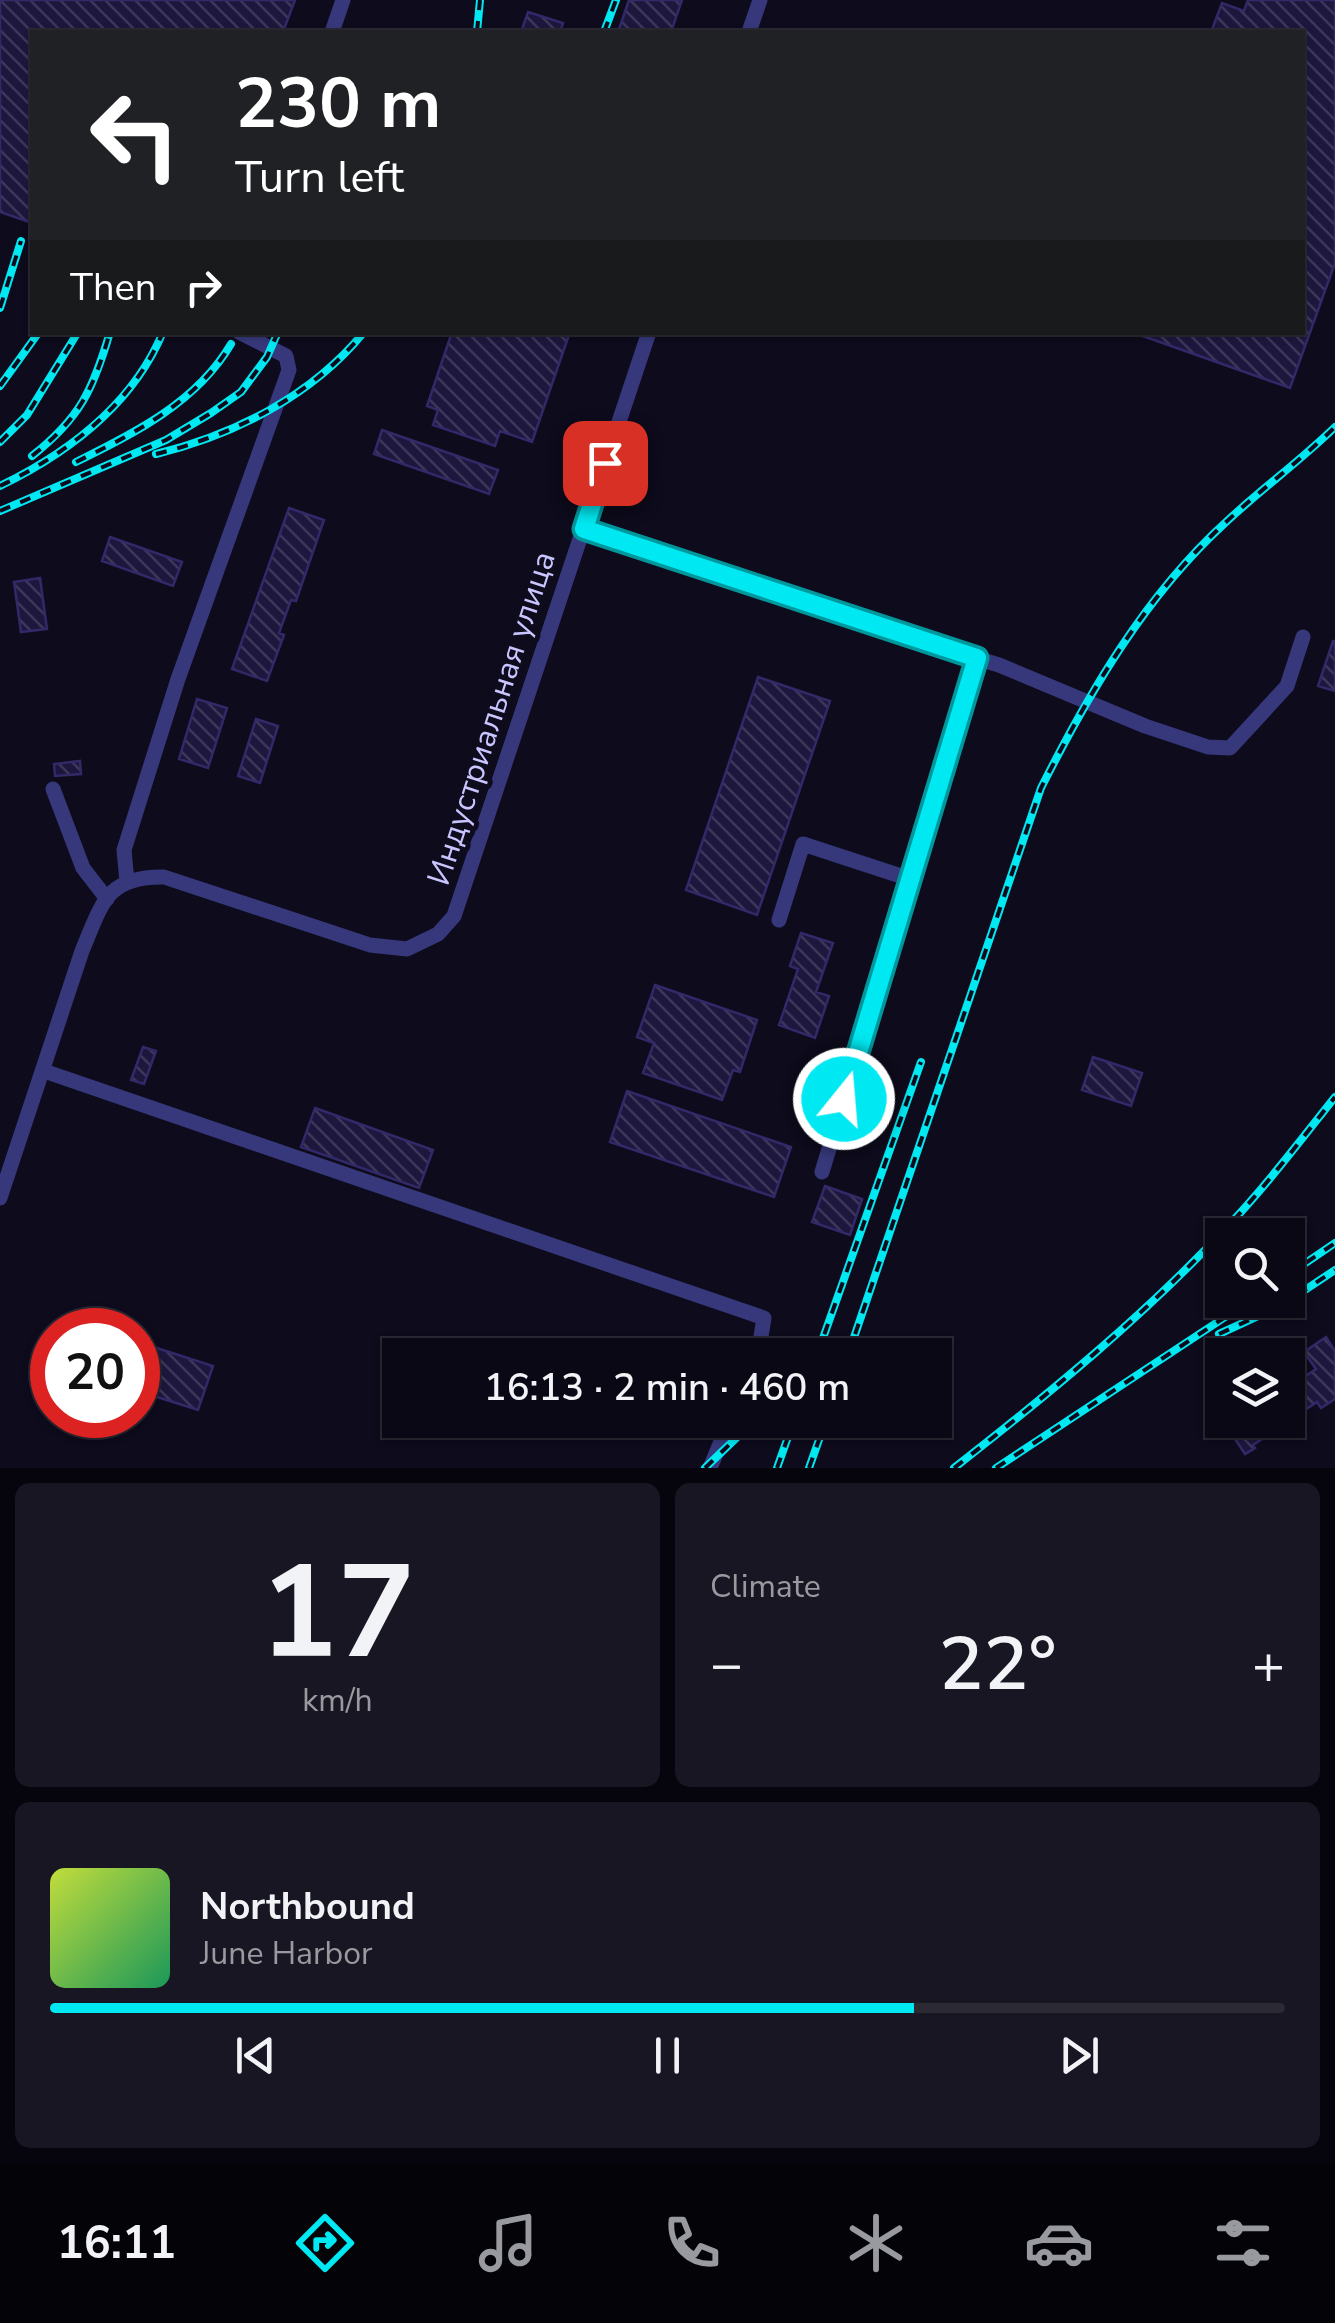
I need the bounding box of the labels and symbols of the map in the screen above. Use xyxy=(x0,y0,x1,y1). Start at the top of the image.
pin xyxy=(563,421,648,506)
street label: Индустриальная улица xyxy=(417,546,566,891)
position arrow xyxy=(792,1047,896,1151)
speed limit sign: 20 xyxy=(30,1308,160,1438)

